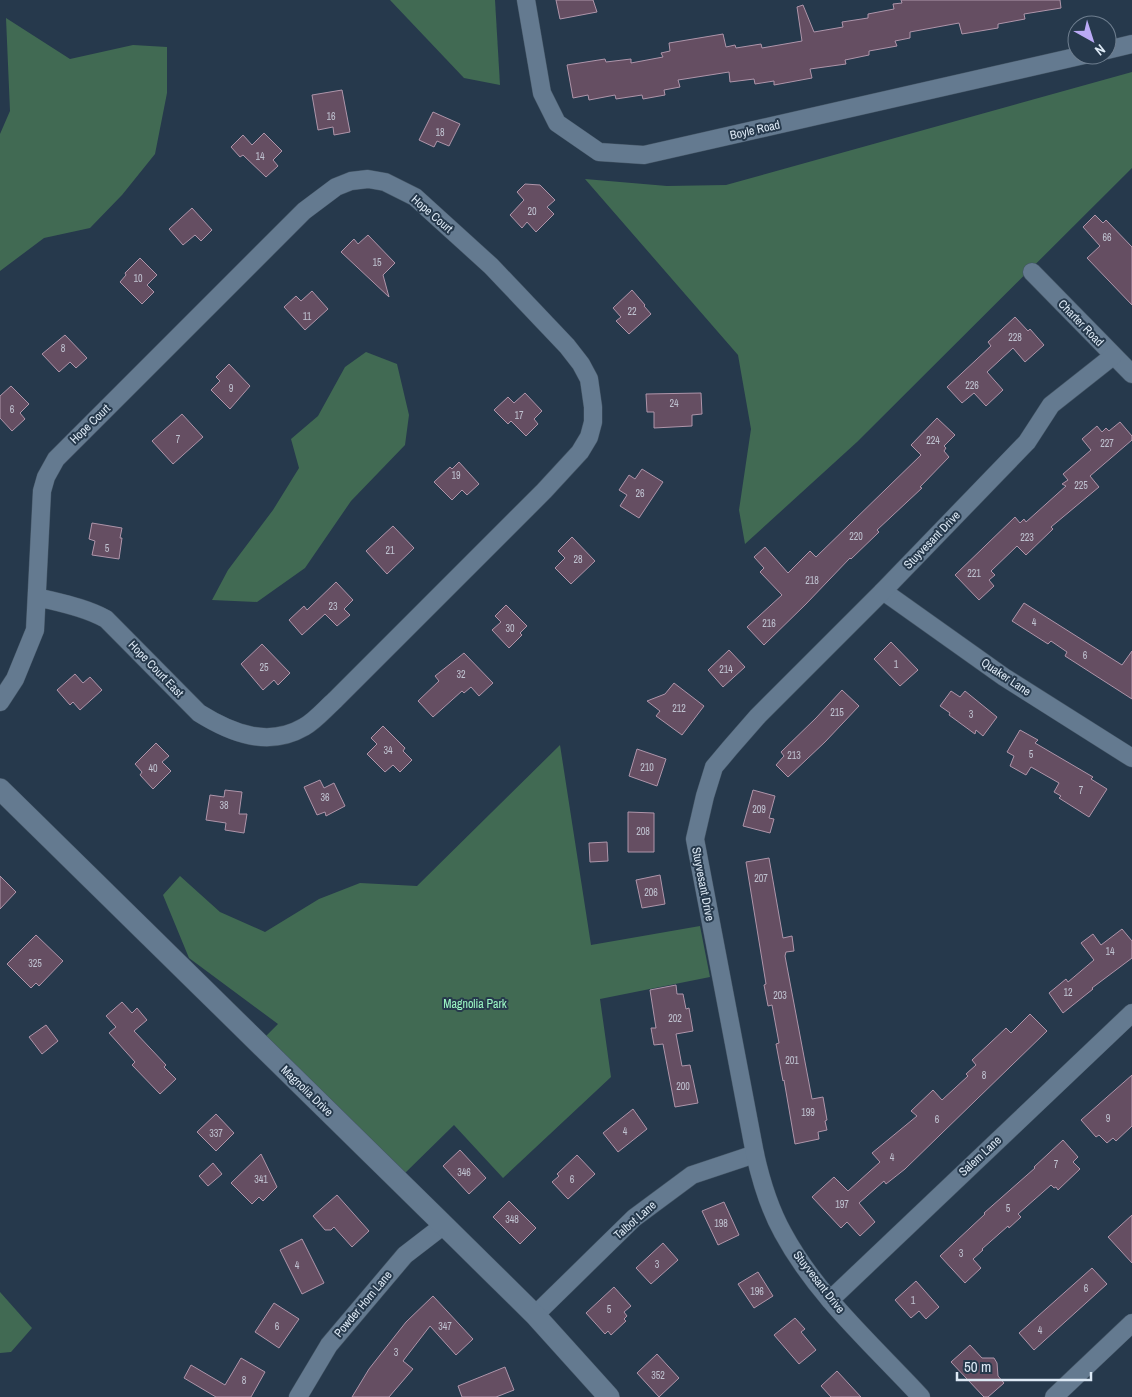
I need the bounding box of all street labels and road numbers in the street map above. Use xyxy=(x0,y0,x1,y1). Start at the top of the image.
street label: Boyle Road xyxy=(728,116,782,144)
street label: Hope Court xyxy=(408,191,456,237)
street label: Charter Road xyxy=(1055,296,1107,350)
street label: Hope Court xyxy=(66,401,114,447)
street label: Stuyvesant Drive xyxy=(900,507,964,573)
street label: Hope Court East xyxy=(125,637,187,701)
street label: Quaker Lane xyxy=(978,654,1034,700)
street label: Stuyvesant Drive xyxy=(688,846,718,922)
street label: Magnolia Drive xyxy=(277,1062,337,1120)
street label: Salem Lane xyxy=(955,1132,1005,1180)
street label: Talbot Lane xyxy=(610,1197,660,1243)
street label: Stuyvesant Drive xyxy=(790,1248,848,1316)
street label: Powder Horn Lane xyxy=(331,1267,395,1341)

